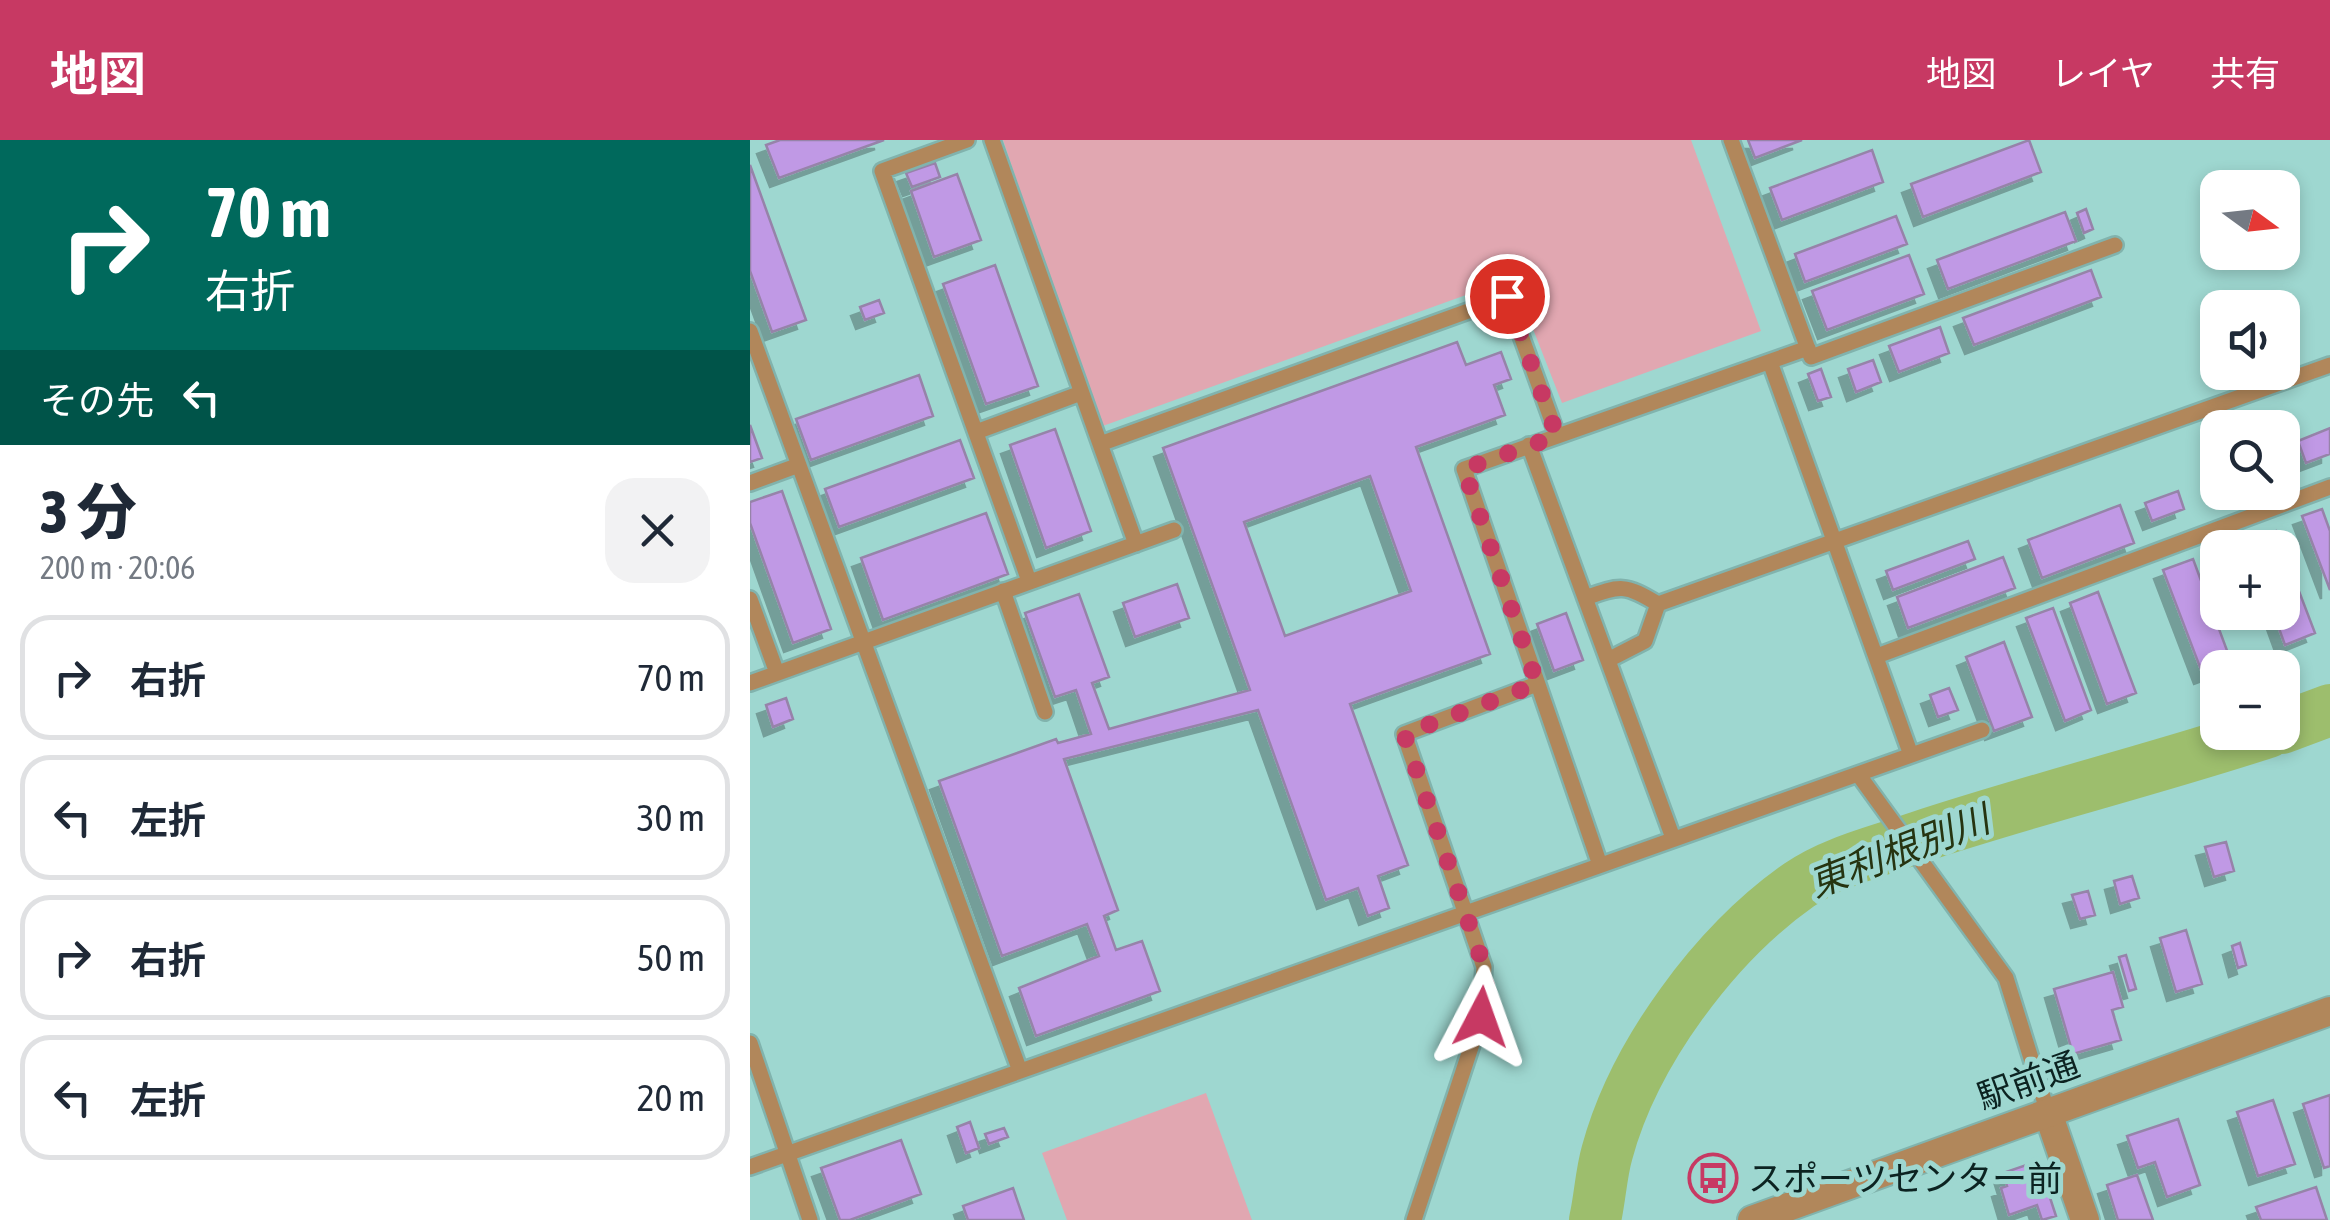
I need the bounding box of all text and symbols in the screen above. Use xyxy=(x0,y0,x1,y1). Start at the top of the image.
text: 地図 xyxy=(50,46,146,101)
text: 地図 xyxy=(1926,53,1996,93)
text: レイヤ xyxy=(2051,53,2155,93)
text: 共有 xyxy=(2210,53,2280,93)
north arrow xyxy=(2200,170,2300,270)
map controls xyxy=(2200,170,2300,750)
text: 70 m xyxy=(205,172,331,252)
icon: right xyxy=(40,180,170,310)
pin xyxy=(1465,254,1550,339)
text: 右折 xyxy=(205,265,295,317)
icon: arrive xyxy=(1480,269,1535,324)
button: sound xyxy=(2200,290,2300,390)
icon: left xyxy=(174,370,229,425)
text: その先 xyxy=(40,379,154,422)
button: search xyxy=(2200,410,2300,510)
text: 3 分 xyxy=(40,477,136,546)
button: close xyxy=(605,478,710,583)
button: + xyxy=(2200,530,2300,630)
text: 200 m · 20:06 xyxy=(40,549,195,586)
icon: right xyxy=(45,650,100,705)
button: − xyxy=(2200,650,2300,750)
text: 70 m xyxy=(637,656,705,699)
text: 右折 xyxy=(130,659,206,702)
icon: left xyxy=(45,790,100,845)
water label: 東利根別川 xyxy=(1803,795,1999,905)
text: 30 m xyxy=(637,796,705,839)
text: 左折 xyxy=(130,799,206,842)
icon: right xyxy=(45,930,100,985)
text: 50 m xyxy=(637,936,705,979)
text: 右折 xyxy=(130,939,206,982)
position arrow xyxy=(1429,965,1533,1069)
street label: 駅前通 xyxy=(1972,1043,2084,1117)
icon: left xyxy=(45,1070,100,1125)
text: 20 m xyxy=(637,1076,705,1119)
text: 左折 xyxy=(130,1079,206,1122)
bus stop icon: スポーツセンター前 xyxy=(1687,1152,1739,1204)
place label: スポーツセンター前 xyxy=(1748,1158,2062,1198)

